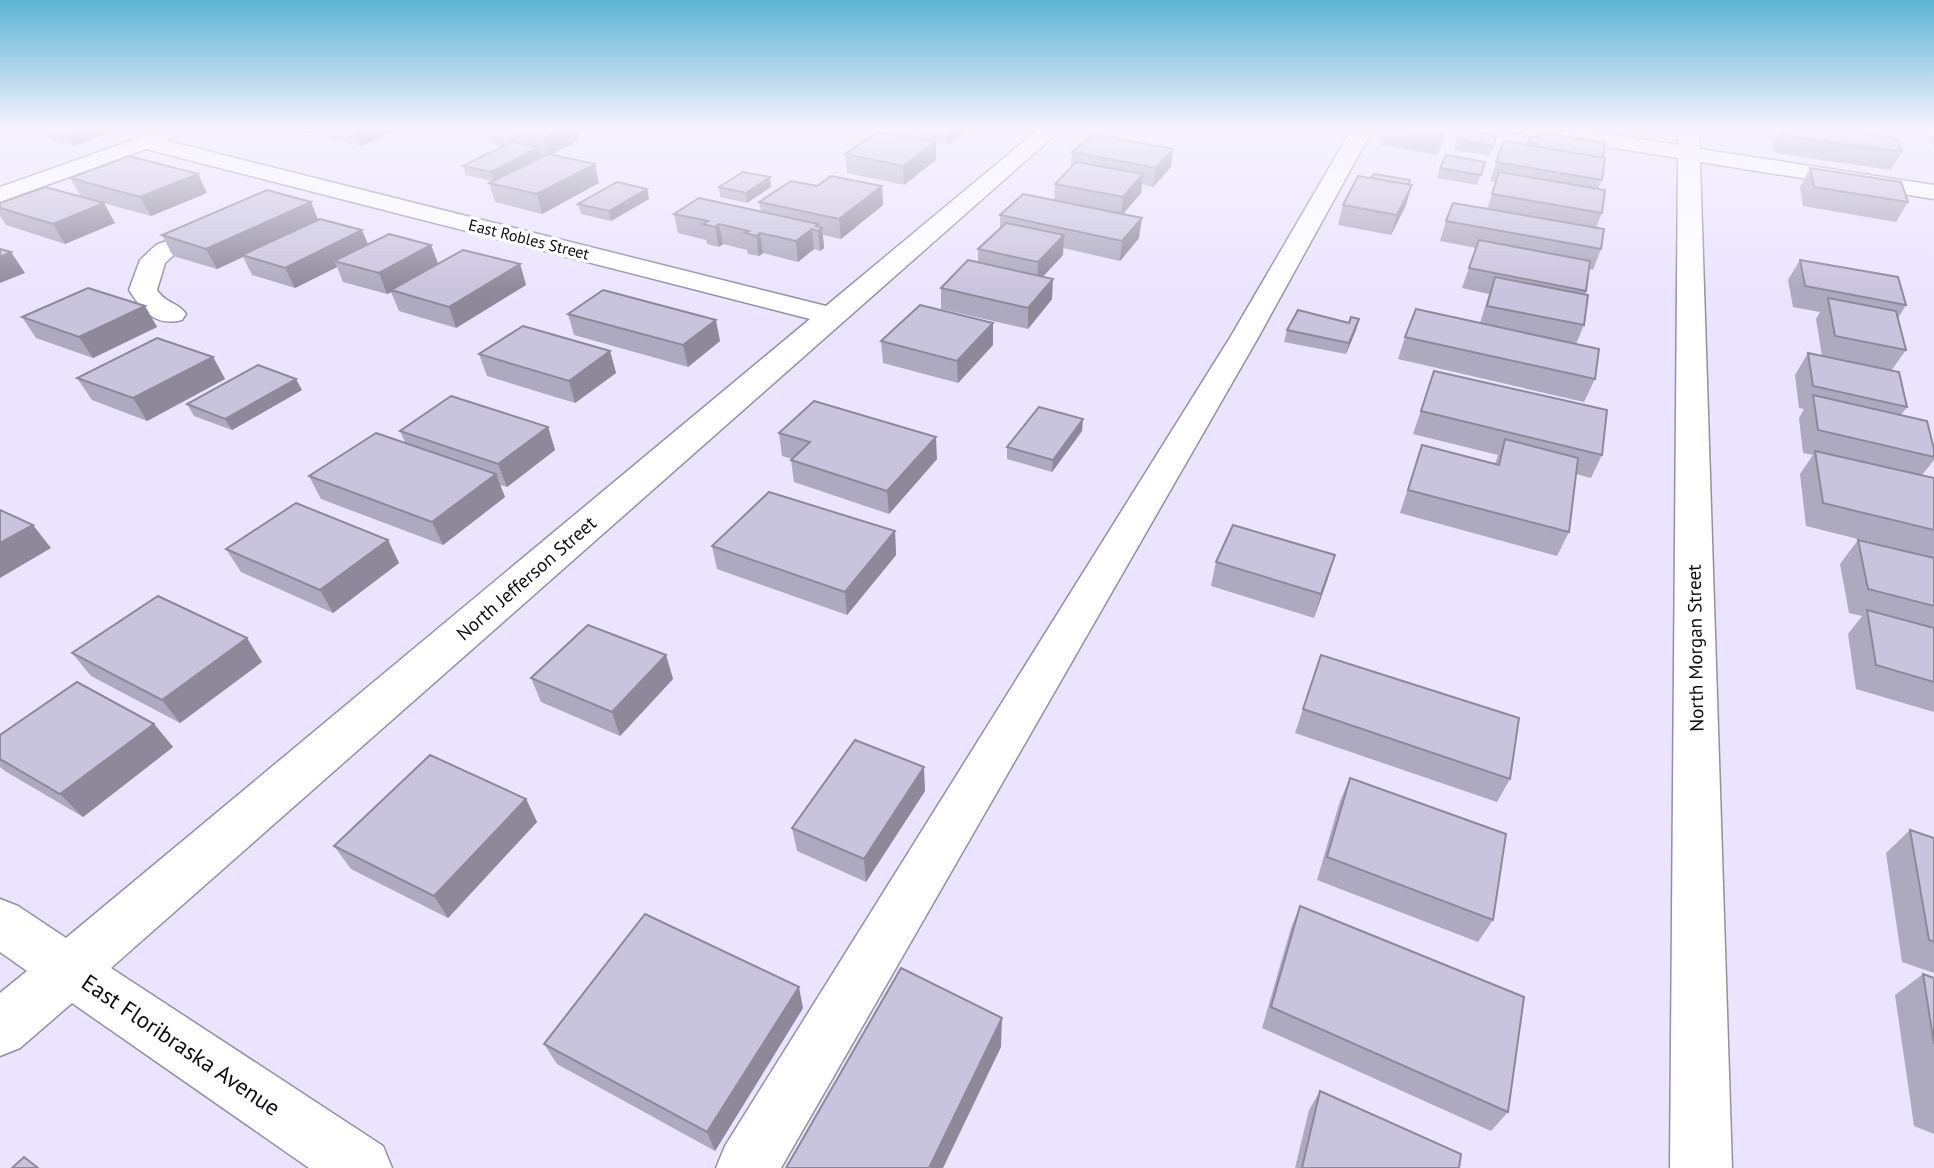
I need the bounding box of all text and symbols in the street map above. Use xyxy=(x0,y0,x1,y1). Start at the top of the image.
street label: East Robles Street xyxy=(467,214,592,264)
street label: North Jefferson Street xyxy=(451,510,601,645)
street label: North Morgan Street xyxy=(1682,564,1708,732)
street label: East Floribraska Avenue xyxy=(76,967,286,1122)

